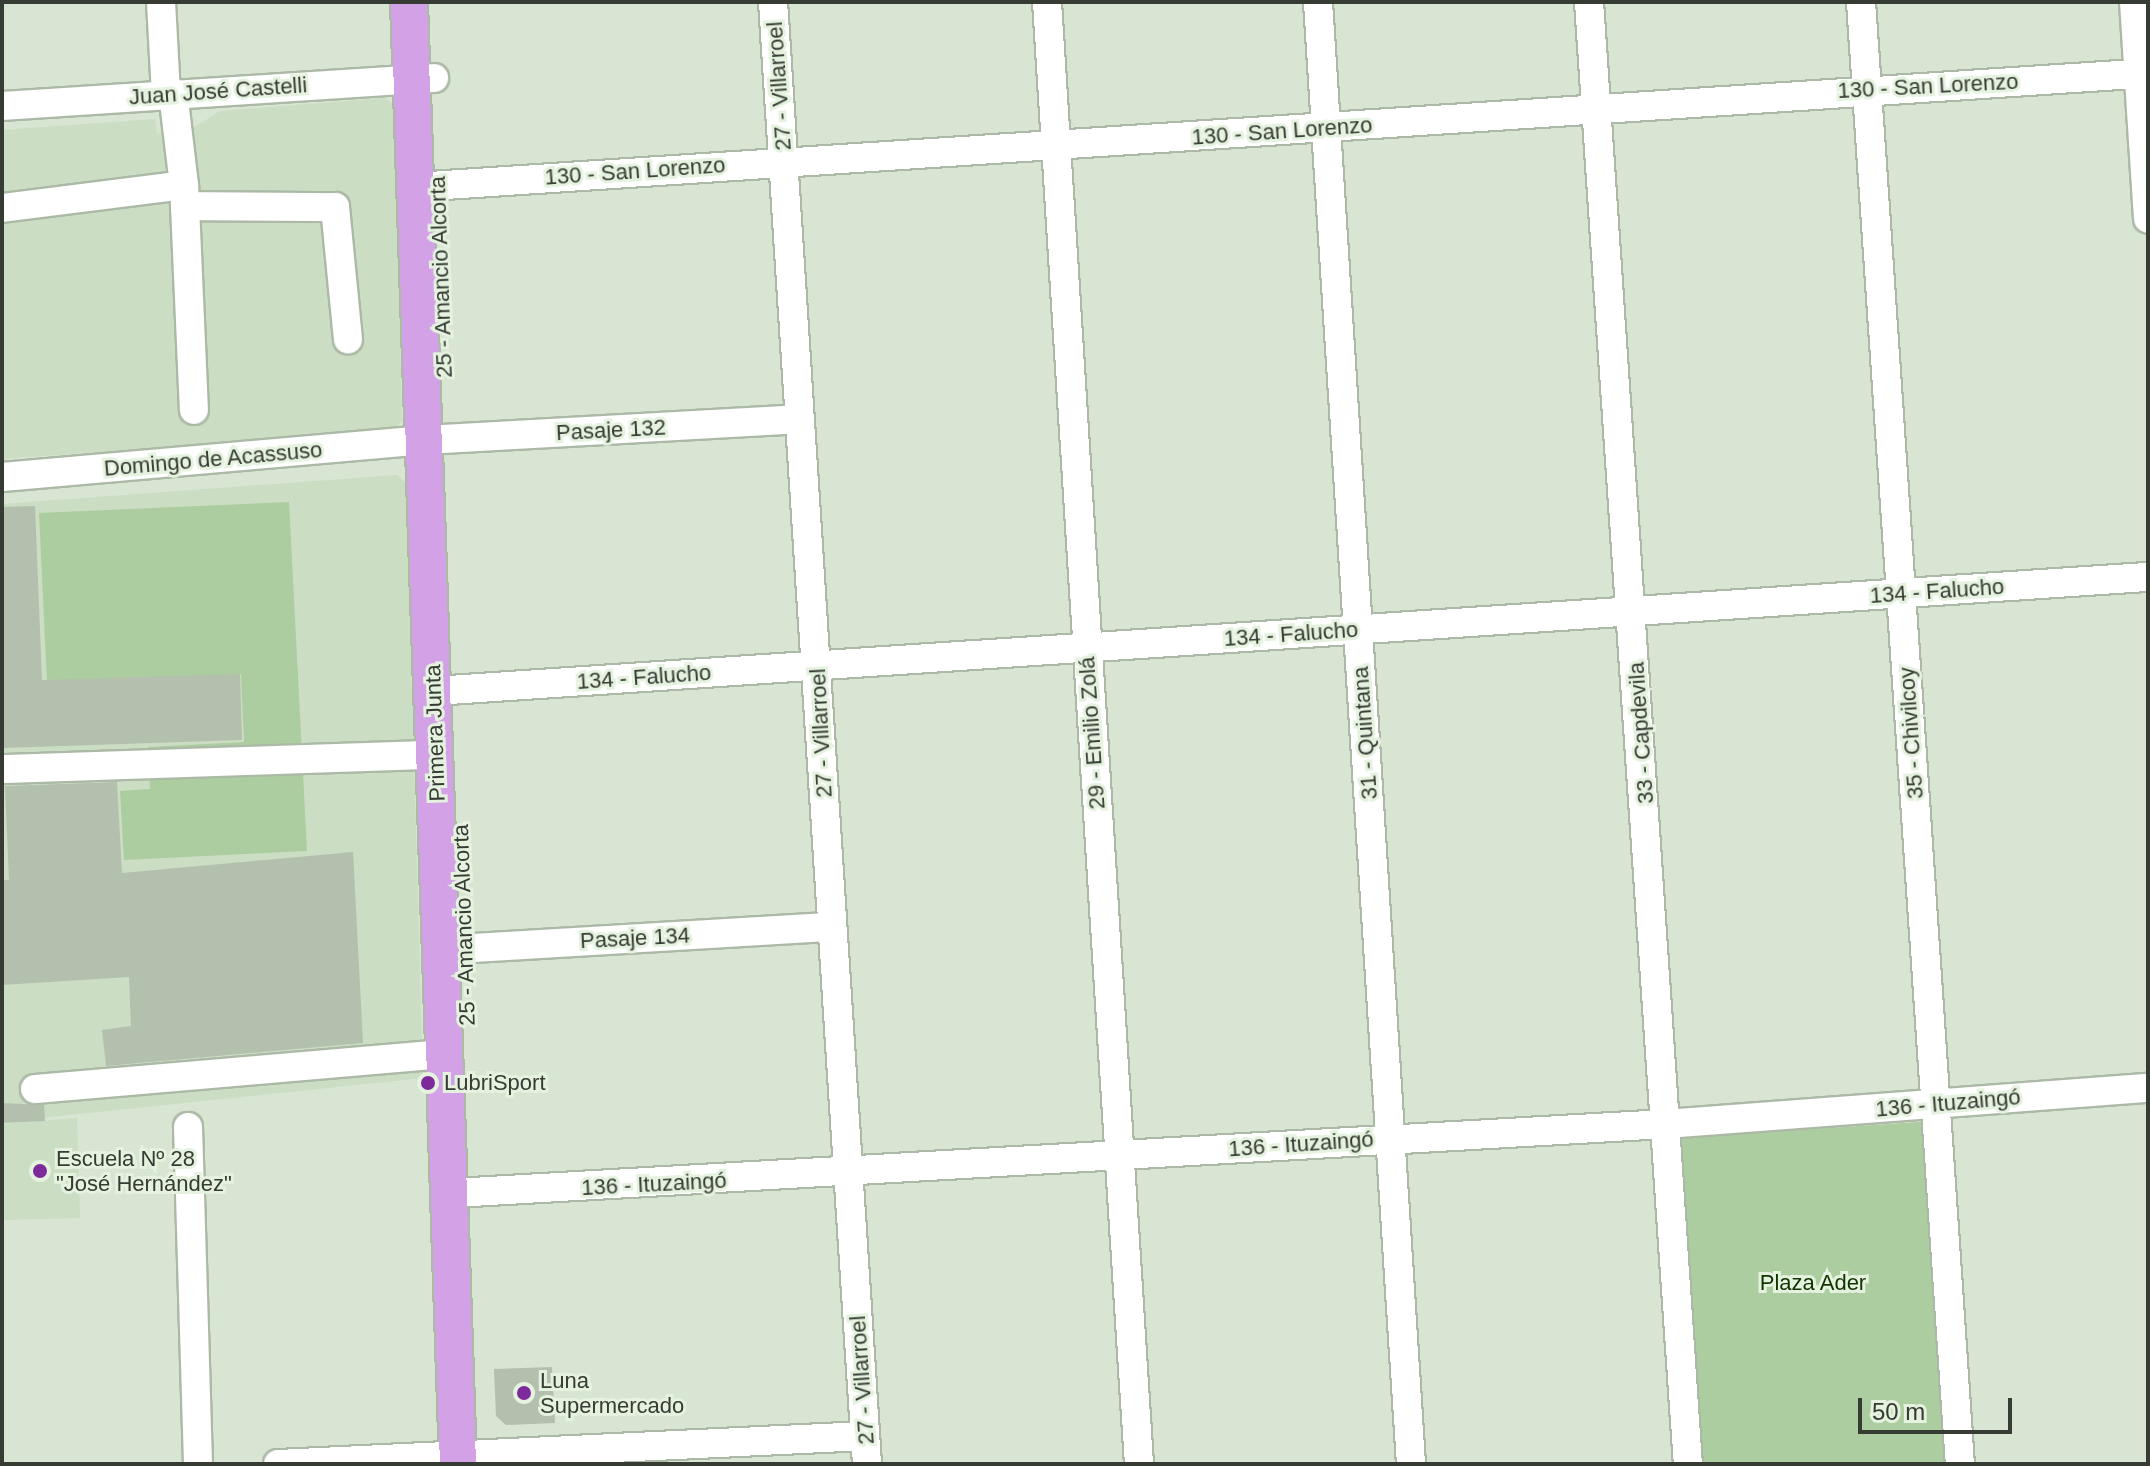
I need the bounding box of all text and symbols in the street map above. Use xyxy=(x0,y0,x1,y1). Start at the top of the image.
street label: 27 - Villarroel xyxy=(761,21,797,151)
street label: 130 - San Lorenzo xyxy=(1837,68,2019,104)
street label: Juan José Castelli xyxy=(128,72,308,110)
street label: 130 - San Lorenzo xyxy=(1191,112,1373,150)
street label: 130 - San Lorenzo xyxy=(544,152,726,190)
street label: 25 - Amancio Alcorta xyxy=(424,175,458,379)
street label: Pasaje 132 xyxy=(555,414,667,446)
street label: Domingo de Acassuso xyxy=(102,436,324,482)
street label: 134 - Falucho xyxy=(1869,573,2005,609)
street label: 134 - Falucho xyxy=(1223,616,1359,652)
street label: 29 - Emilio Zolá xyxy=(1074,656,1110,810)
street label: 134 - Falucho xyxy=(576,659,712,695)
street label: 33 - Capdevila xyxy=(1623,661,1659,805)
street label: Primera Junta xyxy=(419,664,451,802)
street label: 31 - Quintana xyxy=(1347,666,1383,800)
street label: 35 - Chivilcoy xyxy=(1893,666,1929,800)
street label: 27 - Villarroel xyxy=(804,668,838,798)
street label: 25 - Amancio Alcorta xyxy=(447,823,481,1027)
street label: Pasaje 134 xyxy=(579,922,691,954)
place label: LubriSport xyxy=(444,1070,546,1096)
marker: LubriSport xyxy=(419,1074,437,1092)
street label: 136 - Ituzaingó xyxy=(1874,1084,2022,1122)
street label: 136 - Ituzaingó xyxy=(1227,1126,1375,1162)
place label: Escuela Nº 28 "José Hernández" xyxy=(56,1145,232,1196)
marker: Escuela Nº 28 "José Hernández" xyxy=(31,1162,49,1180)
street label: 136 - Ituzaingó xyxy=(581,1167,727,1201)
park label: Plaza Ader xyxy=(1759,1270,1867,1296)
street label: 27 - Villarroel xyxy=(844,1315,880,1445)
place label: Luna Supermercado xyxy=(540,1367,684,1418)
scale bar xyxy=(1862,1382,2016,1432)
marker: Luna Supermercado xyxy=(515,1384,533,1402)
text: 50 m xyxy=(1872,1398,1925,1425)

